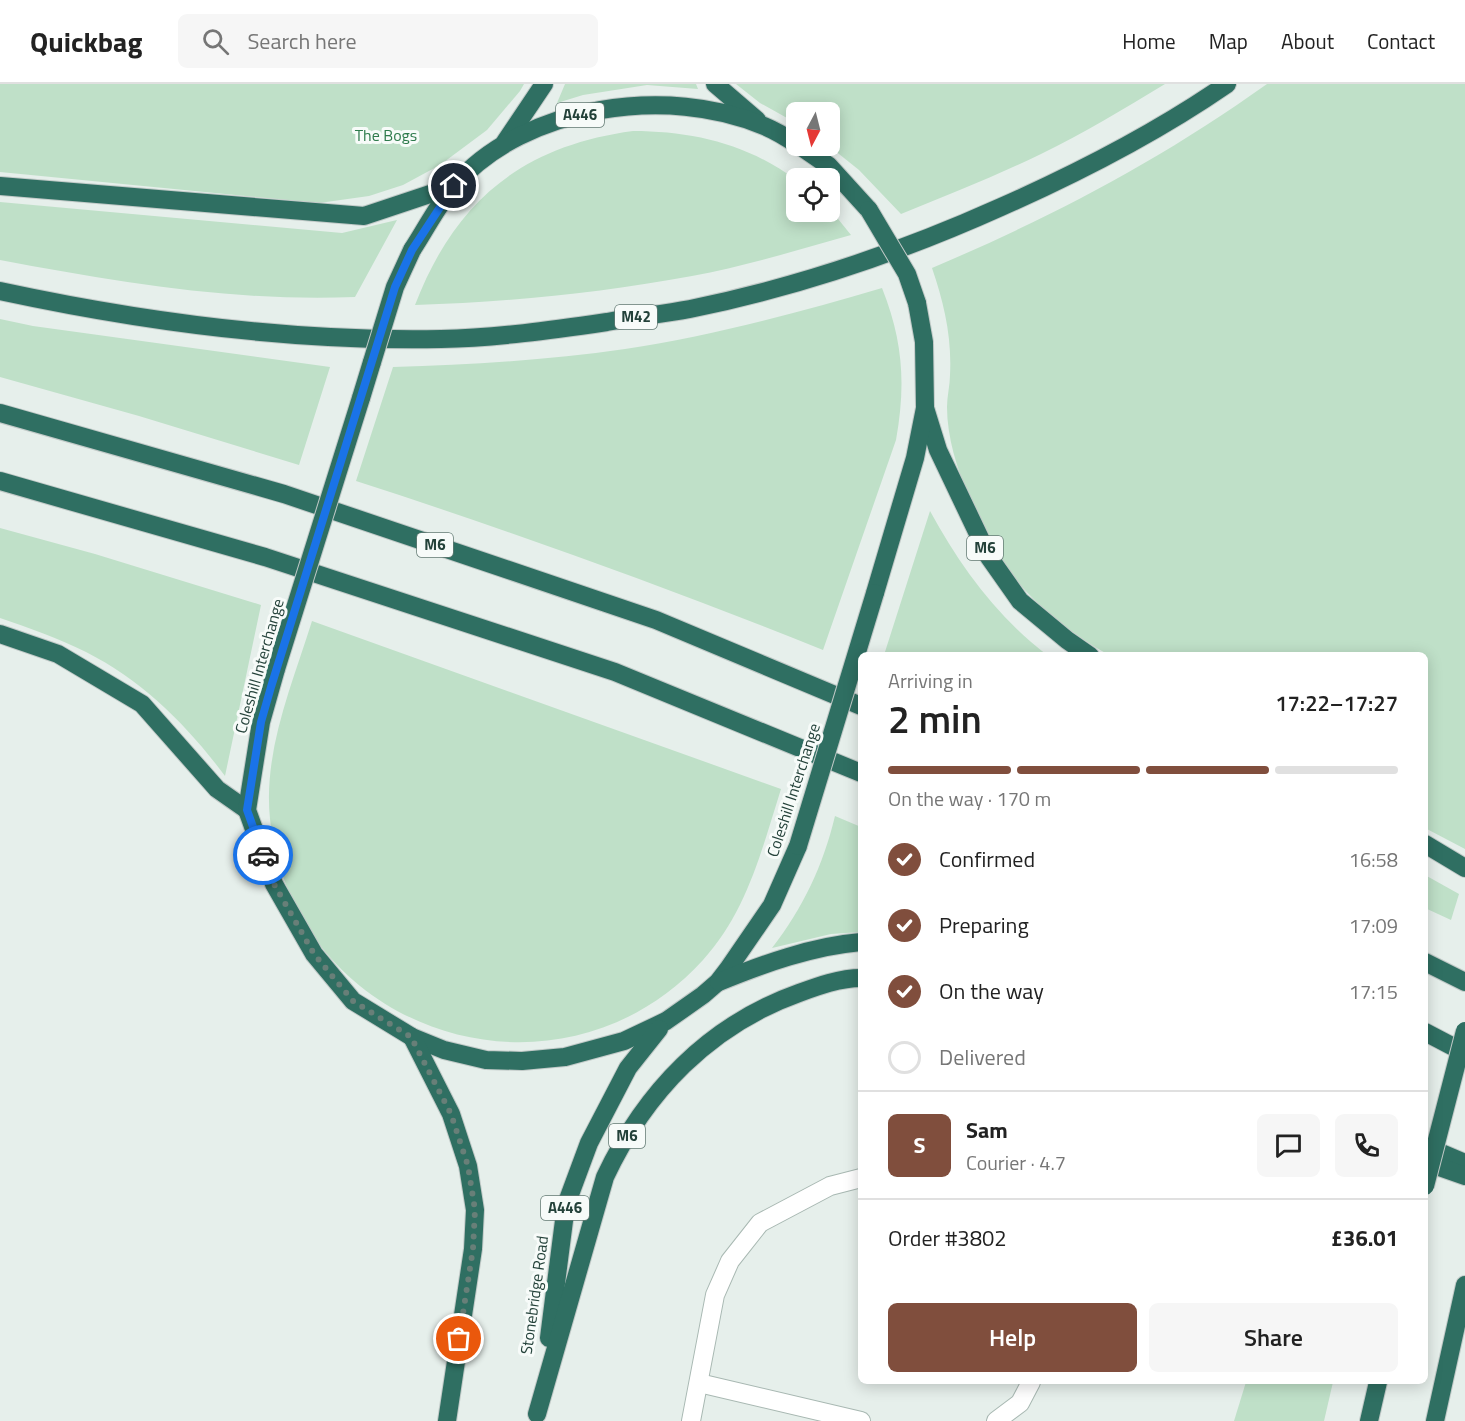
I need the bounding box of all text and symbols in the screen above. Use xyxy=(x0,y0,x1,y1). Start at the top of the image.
search box xyxy=(178,14,598,68)
text: Quickbag xyxy=(30,20,142,63)
text: Search here xyxy=(247,24,357,58)
icon: search xyxy=(199,25,232,58)
text: Home xyxy=(1122,25,1176,57)
text: Map xyxy=(1209,25,1248,57)
text: About xyxy=(1281,25,1334,57)
text: Contact xyxy=(1367,25,1435,57)
north arrow xyxy=(786,102,840,156)
map controls xyxy=(786,102,840,222)
road number: A446 xyxy=(556,103,604,127)
park label: The Bogs xyxy=(355,123,417,147)
pin xyxy=(428,160,479,211)
button: locate xyxy=(786,168,840,222)
icon: home xyxy=(437,169,470,202)
road number: M42 xyxy=(615,305,657,329)
road number: M6 xyxy=(417,533,453,557)
road number: M6 xyxy=(967,536,1003,560)
street label: Coleshill Interchange xyxy=(228,596,290,736)
text: Arriving in xyxy=(888,665,973,696)
text: 17:22–17:27 xyxy=(1275,686,1398,720)
text: 2 min xyxy=(888,689,982,748)
street label: Coleshill Interchange xyxy=(760,720,826,860)
text: On the way · 170 m xyxy=(888,783,1051,814)
courier xyxy=(233,825,293,885)
icon: car xyxy=(247,839,280,872)
text: Confirmed xyxy=(939,842,1035,876)
icon: check xyxy=(888,843,921,876)
text: 16:58 xyxy=(1349,844,1398,875)
text: Preparing xyxy=(939,908,1029,942)
icon: check xyxy=(888,909,921,942)
text: 17:09 xyxy=(1349,910,1398,941)
text: On the way xyxy=(939,974,1044,1008)
icon: check xyxy=(888,975,921,1008)
text: 17:15 xyxy=(1349,976,1398,1007)
text: Delivered xyxy=(939,1040,1026,1074)
text: Sam xyxy=(966,1113,1008,1147)
button: chat xyxy=(1257,1114,1320,1177)
button: phone xyxy=(1335,1114,1398,1177)
road number: M6 xyxy=(609,1124,645,1148)
text: S xyxy=(914,1128,925,1162)
text: Courier · 4.7 xyxy=(966,1147,1066,1178)
road number: A446 xyxy=(541,1196,589,1220)
text: Order #3802 xyxy=(888,1221,1007,1255)
text: £36.01 xyxy=(1331,1221,1398,1255)
street label: Stonebridge Road xyxy=(514,1234,554,1356)
button: Help xyxy=(888,1303,1137,1372)
button: Share xyxy=(1149,1303,1398,1372)
pin xyxy=(433,1313,484,1364)
icon: bag xyxy=(442,1322,475,1355)

